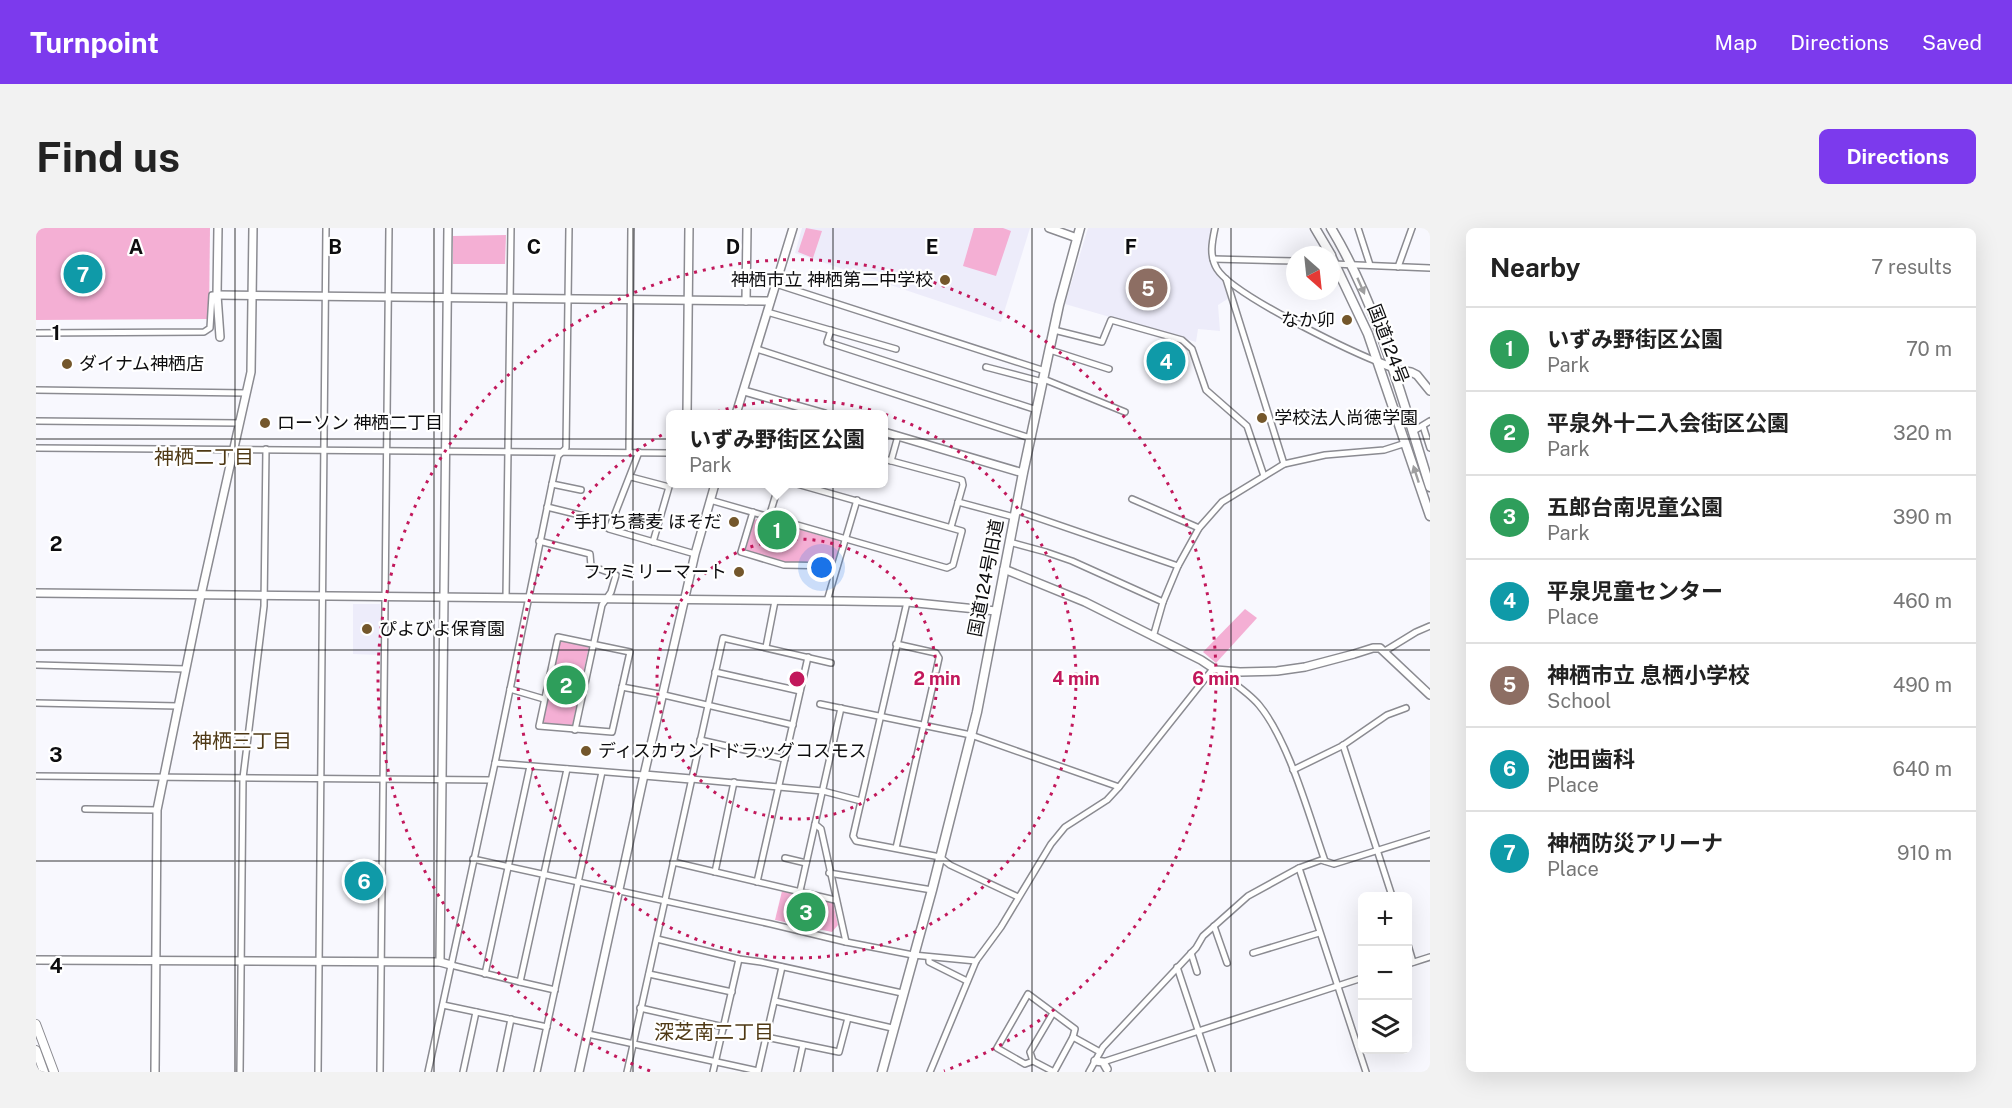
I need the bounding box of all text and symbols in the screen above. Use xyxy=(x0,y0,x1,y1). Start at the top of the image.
text: Turnpoint xyxy=(30,26,159,59)
text: Map xyxy=(1715,30,1757,55)
text: Directions xyxy=(1790,30,1889,55)
text: Saved xyxy=(1922,30,1982,55)
button: Directions xyxy=(1819,129,1976,184)
text: Find us xyxy=(36,132,180,181)
text: A xyxy=(129,235,143,259)
text: B xyxy=(328,235,342,259)
text: C xyxy=(527,235,541,259)
text: D xyxy=(726,235,740,259)
text: E xyxy=(926,235,938,259)
text: F xyxy=(1125,235,1137,259)
north arrow xyxy=(1286,246,1340,300)
pin: 7 xyxy=(64,252,102,296)
text: Nearby xyxy=(1490,252,1580,283)
text: 7 results xyxy=(1871,255,1952,279)
pin: 5 xyxy=(1128,266,1168,310)
place label: 神栖市立 神栖第二中学校 xyxy=(731,269,933,290)
marker: 神栖市立 神栖第二中学校 xyxy=(938,273,952,287)
one-way arrow xyxy=(1356,277,1366,295)
street label: 国道124号 xyxy=(1364,301,1413,387)
place label: なか卯 xyxy=(1281,309,1335,330)
marker: なか卯 xyxy=(1340,313,1354,327)
text: 1 xyxy=(52,321,60,345)
text: いずみ野街区公園 xyxy=(1547,326,1723,352)
text: 1 xyxy=(1505,337,1514,361)
text: 70 m xyxy=(1906,337,1952,361)
pin: 4 xyxy=(1146,338,1186,384)
place label: ダイナム神栖店 xyxy=(79,353,204,374)
text: Park xyxy=(1547,353,1590,377)
marker: ダイナム神栖店 xyxy=(60,357,74,371)
place label: 学校法人尚徳学園 xyxy=(1274,407,1418,428)
popup xyxy=(666,410,888,488)
text: 平泉外十二入会街区公園 xyxy=(1547,410,1789,436)
marker: 学校法人尚徳学園 xyxy=(1255,411,1269,425)
place label: ローソン 神栖二丁目 xyxy=(277,412,443,433)
marker: ローソン 神栖二丁目 xyxy=(258,416,272,430)
text: 2 xyxy=(1503,421,1516,445)
text: 320 m xyxy=(1893,421,1952,445)
text: いずみ野街区公園 xyxy=(689,426,865,452)
text: Park xyxy=(1547,437,1590,461)
district label: 神栖二丁目 xyxy=(154,445,254,469)
text: Park xyxy=(689,453,732,477)
one-way arrow xyxy=(1411,465,1421,483)
text: 五郎台南児童公園 xyxy=(1547,494,1723,520)
text: 3 xyxy=(1503,505,1516,529)
text: 390 m xyxy=(1893,505,1952,529)
pin: 1 xyxy=(758,508,796,552)
place label: 手打ち蕎麦 ほそだ xyxy=(574,511,722,532)
marker: 手打ち蕎麦 ほそだ xyxy=(727,515,741,529)
street label: 国道124号旧道 xyxy=(964,517,1007,638)
text: Park xyxy=(1547,521,1590,545)
text: 2 xyxy=(50,532,62,556)
your location xyxy=(807,553,836,582)
place label: ファミリーマート xyxy=(583,561,727,582)
marker: ファミリーマート xyxy=(732,565,746,579)
text: 平泉児童センター xyxy=(1547,578,1723,604)
text: 4 xyxy=(1503,589,1516,613)
text: 460 m xyxy=(1893,589,1952,613)
text: Place xyxy=(1547,605,1599,629)
place label: ぴよびよ保育園 xyxy=(379,618,505,639)
marker: ぴよびよ保育園 xyxy=(360,622,374,636)
pin: 2 xyxy=(546,662,586,708)
text: 神栖市立 息栖小学校 xyxy=(1547,662,1750,688)
text: 2 min xyxy=(913,668,961,689)
text: 4 min xyxy=(1052,668,1100,689)
text: 6 min xyxy=(1192,668,1240,689)
centre of rings xyxy=(787,669,807,689)
text: 5 xyxy=(1503,673,1516,697)
text: 490 m xyxy=(1893,673,1952,697)
text: School xyxy=(1547,689,1611,713)
district label: 神栖三丁目 xyxy=(192,729,292,753)
place label: ディスカウントドラッグコスモス xyxy=(598,740,867,761)
text: 3 xyxy=(49,743,63,767)
marker: ディスカウントドラッグコスモス xyxy=(579,744,593,758)
text: 池田歯科 xyxy=(1547,746,1635,772)
text: 6 xyxy=(1503,757,1516,781)
text: 640 m xyxy=(1893,757,1952,781)
text: Place xyxy=(1547,773,1599,797)
text: 神栖防災アリーナ xyxy=(1547,830,1723,856)
text: 7 xyxy=(1503,841,1516,865)
text: 910 m xyxy=(1897,841,1952,865)
text: Place xyxy=(1547,857,1599,881)
pin: 6 xyxy=(344,858,384,904)
pin: 3 xyxy=(786,890,826,934)
map controls xyxy=(1358,892,1412,1054)
button: + xyxy=(1358,892,1412,946)
button: − xyxy=(1358,946,1412,1000)
text: 4 xyxy=(49,954,63,978)
button: layers xyxy=(1358,1000,1412,1054)
district label: 深芝南二丁目 xyxy=(654,1020,774,1044)

